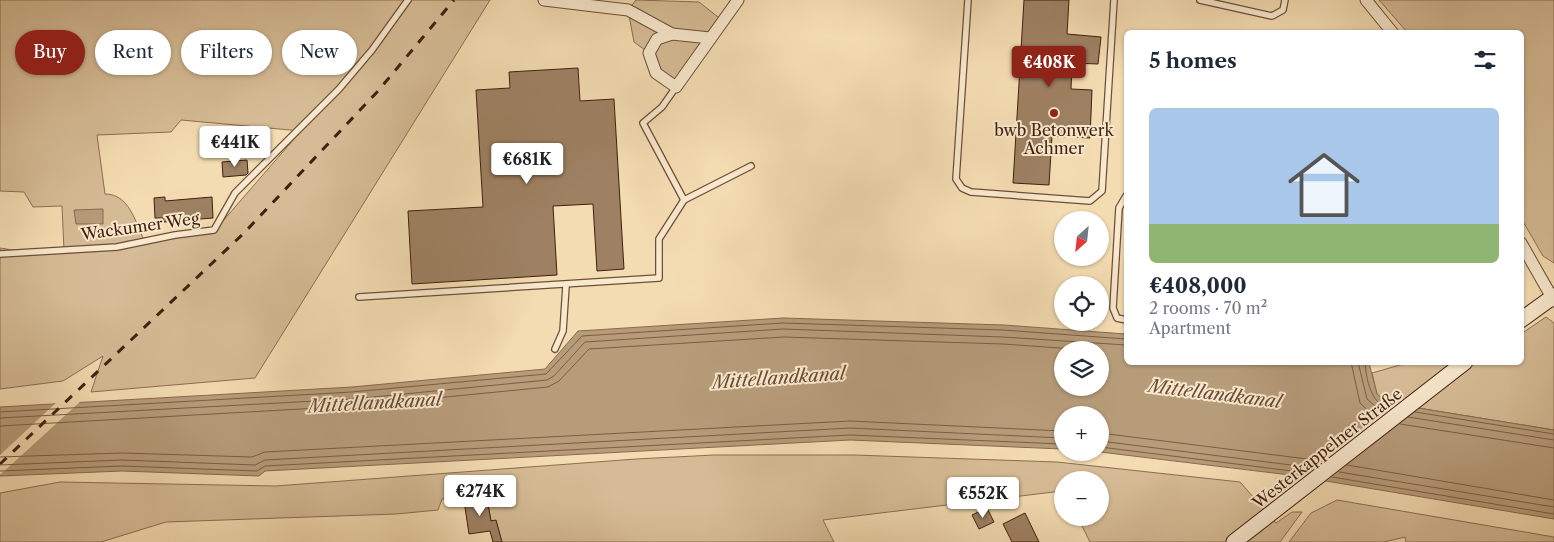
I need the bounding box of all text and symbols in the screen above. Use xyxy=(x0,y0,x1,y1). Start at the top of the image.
chip: Buy xyxy=(15,30,85,75)
chip: Rent xyxy=(95,30,171,75)
chip: Filters xyxy=(181,30,272,75)
chip: New xyxy=(282,30,357,75)
pin: €408K xyxy=(1014,46,1084,88)
icon: filters xyxy=(1471,46,1499,74)
text: 5 homes xyxy=(1149,48,1237,73)
text: €408K xyxy=(1023,52,1075,72)
marker: bwb Betonwerk Achmer xyxy=(1048,107,1060,119)
place label: bwb Betonwerk Achmer xyxy=(994,120,1114,158)
pin: €441K xyxy=(200,126,270,168)
text: €441K xyxy=(210,132,260,152)
icon: home xyxy=(1279,140,1369,230)
pin: €681K xyxy=(492,142,562,185)
text: €681K xyxy=(502,149,552,169)
street label: Wackumer Weg xyxy=(78,208,201,244)
north arrow xyxy=(1054,211,1109,266)
map controls xyxy=(1054,211,1109,526)
text: €408,000 xyxy=(1149,273,1247,298)
button: locate xyxy=(1054,276,1109,331)
text: 2 rooms · 70 m² xyxy=(1149,298,1267,318)
text: Apartment xyxy=(1149,318,1231,338)
button: layers xyxy=(1054,341,1109,396)
water label: Mittellandkanal xyxy=(710,362,849,394)
water label: Mittellandkanal xyxy=(1145,375,1285,413)
street label: Westerkappelner Straße xyxy=(1247,383,1406,513)
water label: Mittellandkanal xyxy=(306,388,445,418)
button: + xyxy=(1054,406,1109,461)
button: − xyxy=(1054,471,1109,526)
pin: €274K xyxy=(445,474,515,517)
pin: €552K xyxy=(948,476,1018,519)
text: €274K xyxy=(455,481,505,501)
text: €552K xyxy=(958,483,1008,503)

